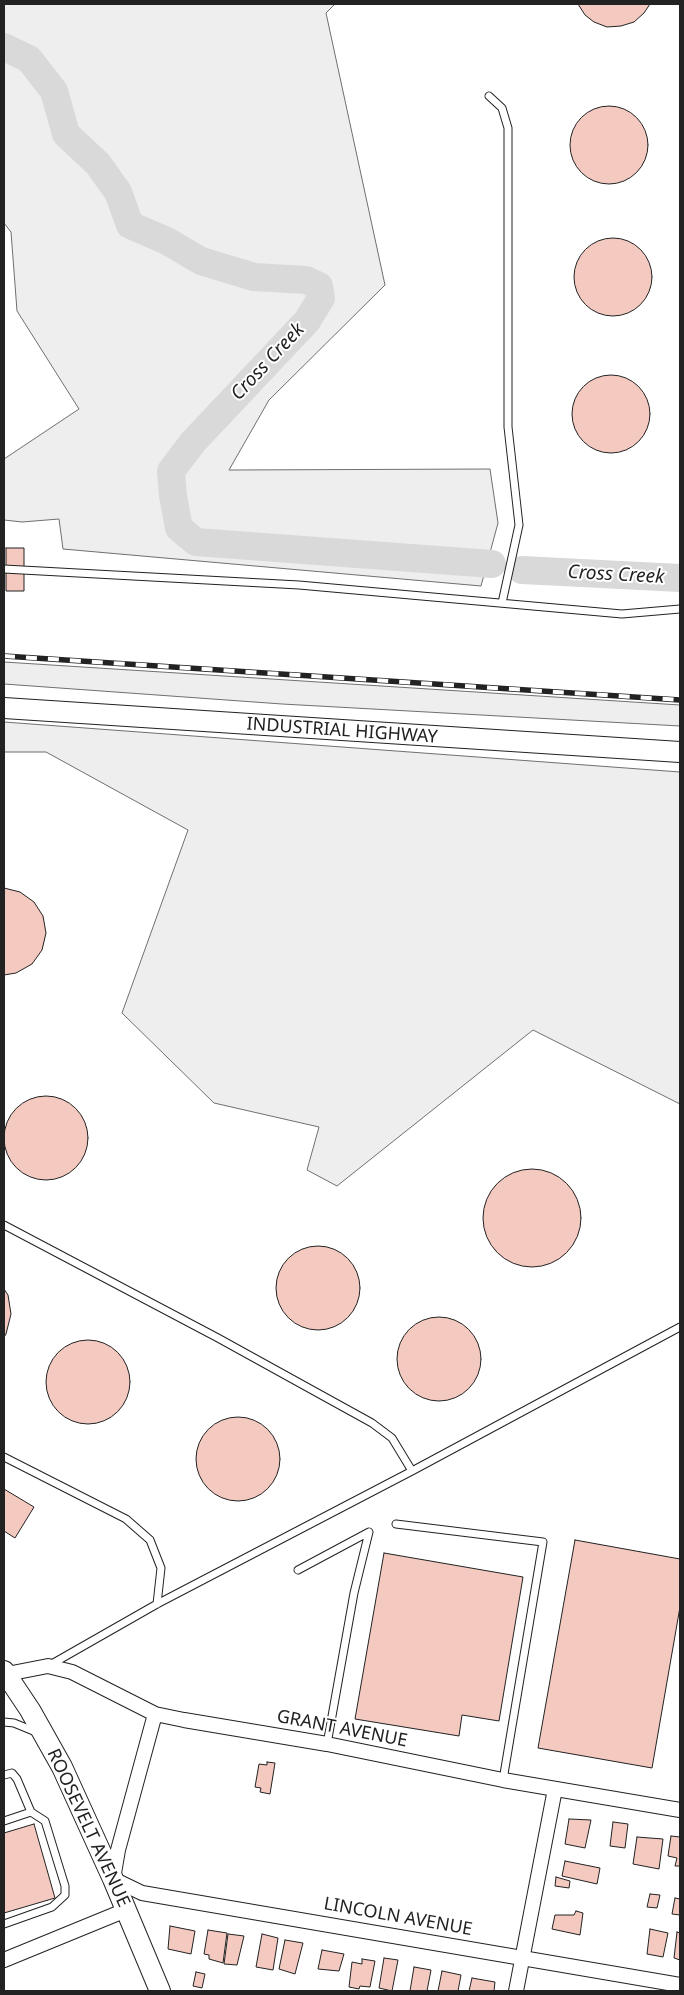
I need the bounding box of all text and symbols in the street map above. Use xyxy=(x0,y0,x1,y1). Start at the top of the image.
water label: Cross Creek xyxy=(227,319,309,405)
water label: Cross Creek xyxy=(567,561,665,589)
street label: INDUSTRIAL HIGHWAY xyxy=(246,714,438,748)
street label: GRANT AVENUE xyxy=(275,1706,409,1752)
street label: ROOSEVELT AVENUE xyxy=(42,1745,134,1911)
street label: LINCOLN AVENUE xyxy=(322,1893,474,1941)

